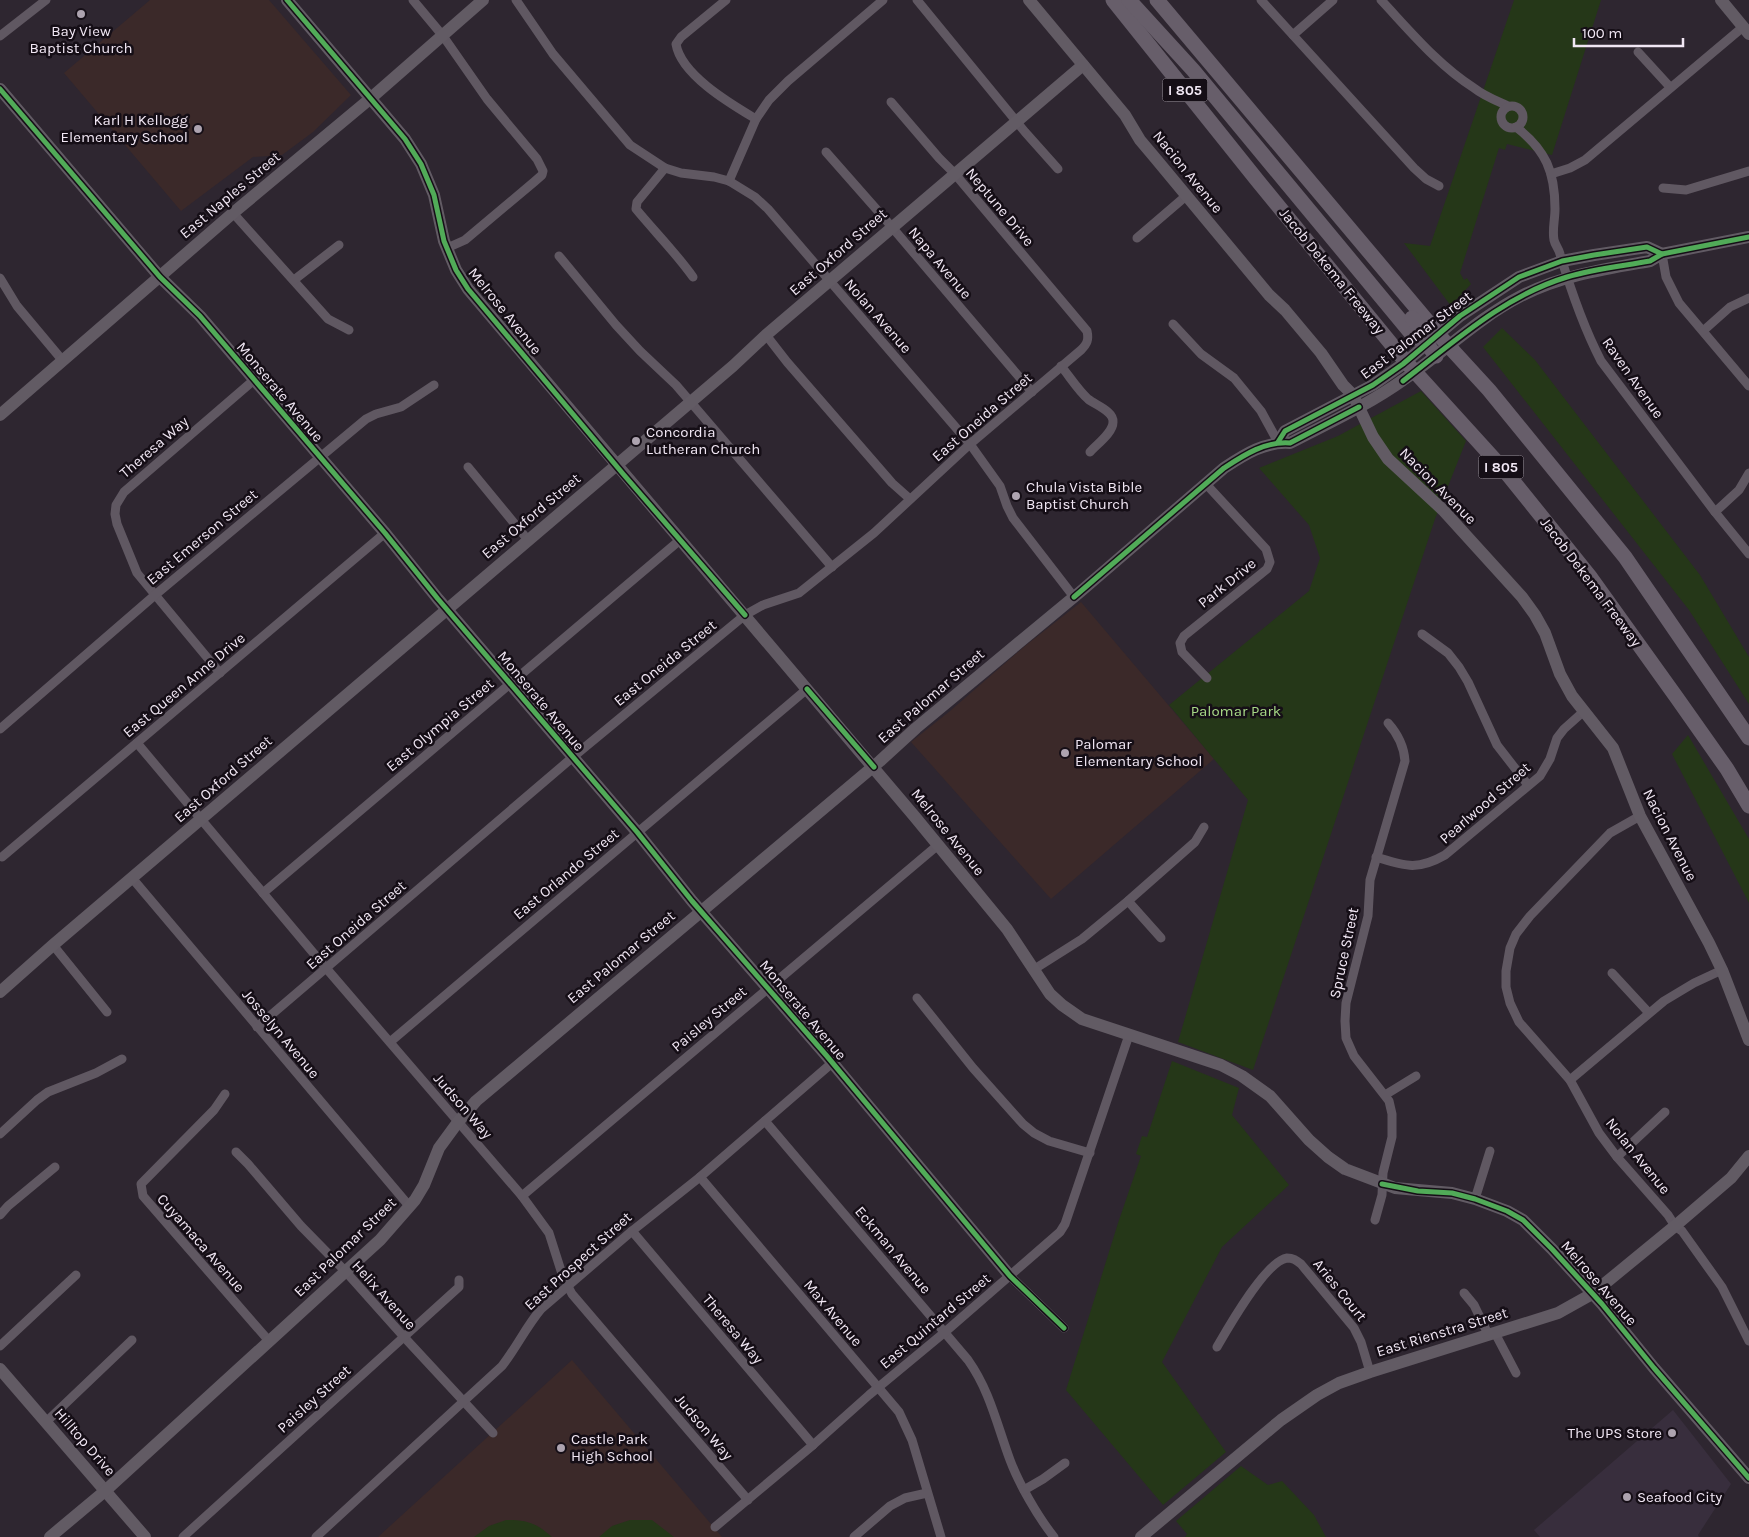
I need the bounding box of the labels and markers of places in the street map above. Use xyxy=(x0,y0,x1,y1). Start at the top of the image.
marker: Bay View Baptist Church xyxy=(75,8,87,20)
place label: Bay View Baptist Church xyxy=(29,22,133,57)
place label: Karl H Kellogg Elementary School xyxy=(61,111,189,146)
marker: Karl H Kellogg Elementary School xyxy=(192,123,204,135)
place label: Concordia Lutheran Church xyxy=(646,423,760,458)
marker: Concordia Lutheran Church xyxy=(630,435,642,447)
place label: Chula Vista Bible Baptist Church xyxy=(1026,478,1142,513)
marker: Chula Vista Bible Baptist Church xyxy=(1010,490,1022,502)
place label: Palomar Elementary School xyxy=(1075,735,1202,770)
marker: Palomar Elementary School xyxy=(1059,747,1071,759)
place label: The UPS Store xyxy=(1567,1424,1662,1442)
marker: The UPS Store xyxy=(1666,1427,1678,1439)
place label: Castle Park High School xyxy=(571,1430,653,1465)
marker: Castle Park High School xyxy=(555,1442,567,1454)
place label: Seafood City xyxy=(1637,1488,1722,1506)
marker: Seafood City xyxy=(1621,1491,1633,1503)

